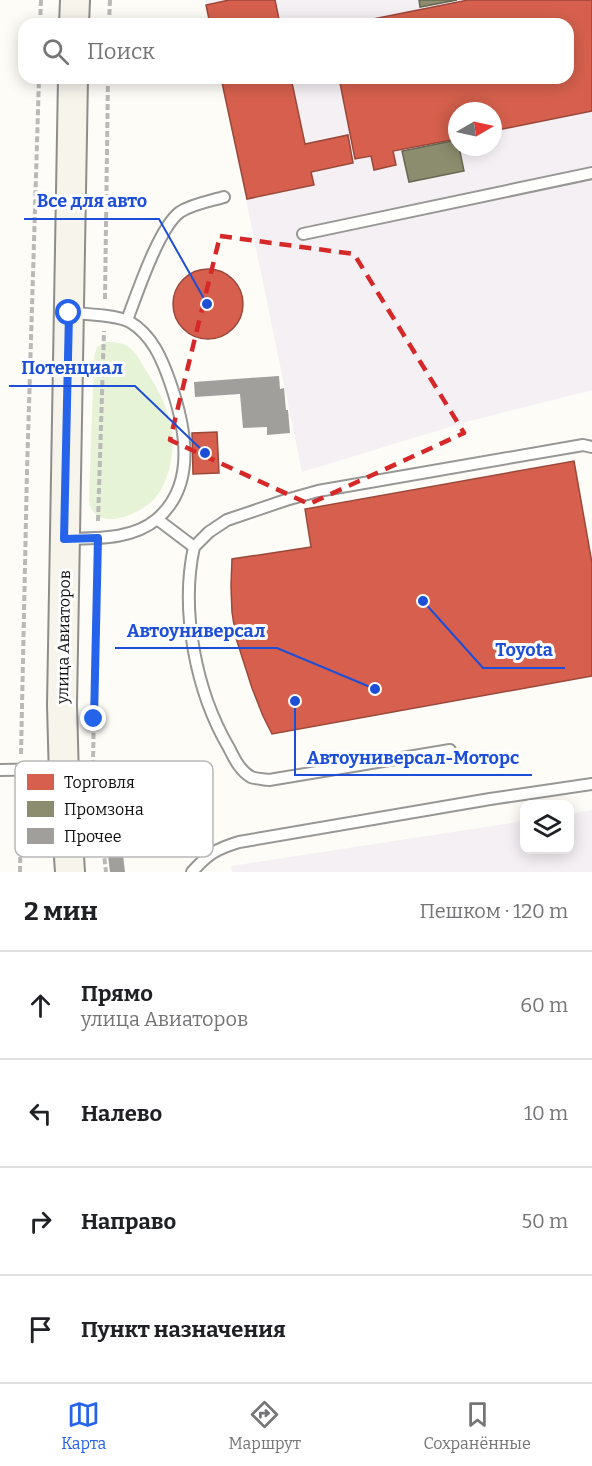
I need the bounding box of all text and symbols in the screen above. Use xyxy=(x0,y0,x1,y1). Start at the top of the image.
search box xyxy=(18,18,574,84)
icon: search xyxy=(39,35,72,68)
text: Поиск xyxy=(87,38,155,65)
north arrow xyxy=(448,102,502,156)
callout: Все для авто xyxy=(24,183,159,219)
text: Все для авто xyxy=(37,190,147,212)
route start xyxy=(55,299,81,325)
callout: Потенциал xyxy=(9,350,135,386)
text: Потенциал xyxy=(21,357,123,379)
street label: улица Авиаторов xyxy=(53,570,74,705)
callout: Автоуниверсал xyxy=(115,612,277,648)
text: Автоуниверсал xyxy=(127,620,265,642)
callout: Toyota xyxy=(483,632,565,668)
text: Toyota xyxy=(495,639,553,661)
route end xyxy=(80,705,106,731)
callout: Автоуниверсал-Моторс xyxy=(295,739,532,775)
text: Автоуниверсал-Моторс xyxy=(307,747,519,769)
legend xyxy=(15,761,213,857)
text: Торговля xyxy=(64,773,135,792)
text: Промзона xyxy=(64,800,144,819)
map controls xyxy=(520,800,574,854)
button: layers xyxy=(520,800,574,854)
text: Прочее xyxy=(64,827,122,846)
text: 2 мин xyxy=(24,896,98,927)
text: Пешком · 120 m xyxy=(419,899,568,923)
text: Прямо xyxy=(81,980,153,1007)
icon: ahead xyxy=(24,989,57,1022)
text: 60 m xyxy=(520,993,568,1017)
text: улица Авиаторов xyxy=(81,1007,248,1031)
icon: left xyxy=(24,1097,57,1130)
text: Налево xyxy=(81,1100,162,1127)
text: 10 m xyxy=(524,1101,568,1125)
icon: right xyxy=(24,1205,57,1238)
text: Направо xyxy=(81,1208,176,1235)
text: 50 m xyxy=(521,1209,568,1233)
icon: arrive xyxy=(24,1313,57,1346)
text: Пункт назначения xyxy=(81,1316,286,1343)
tab: Карта xyxy=(61,1398,106,1453)
tab: Маршрут xyxy=(229,1398,301,1453)
tab: Сохранённые xyxy=(423,1398,531,1453)

